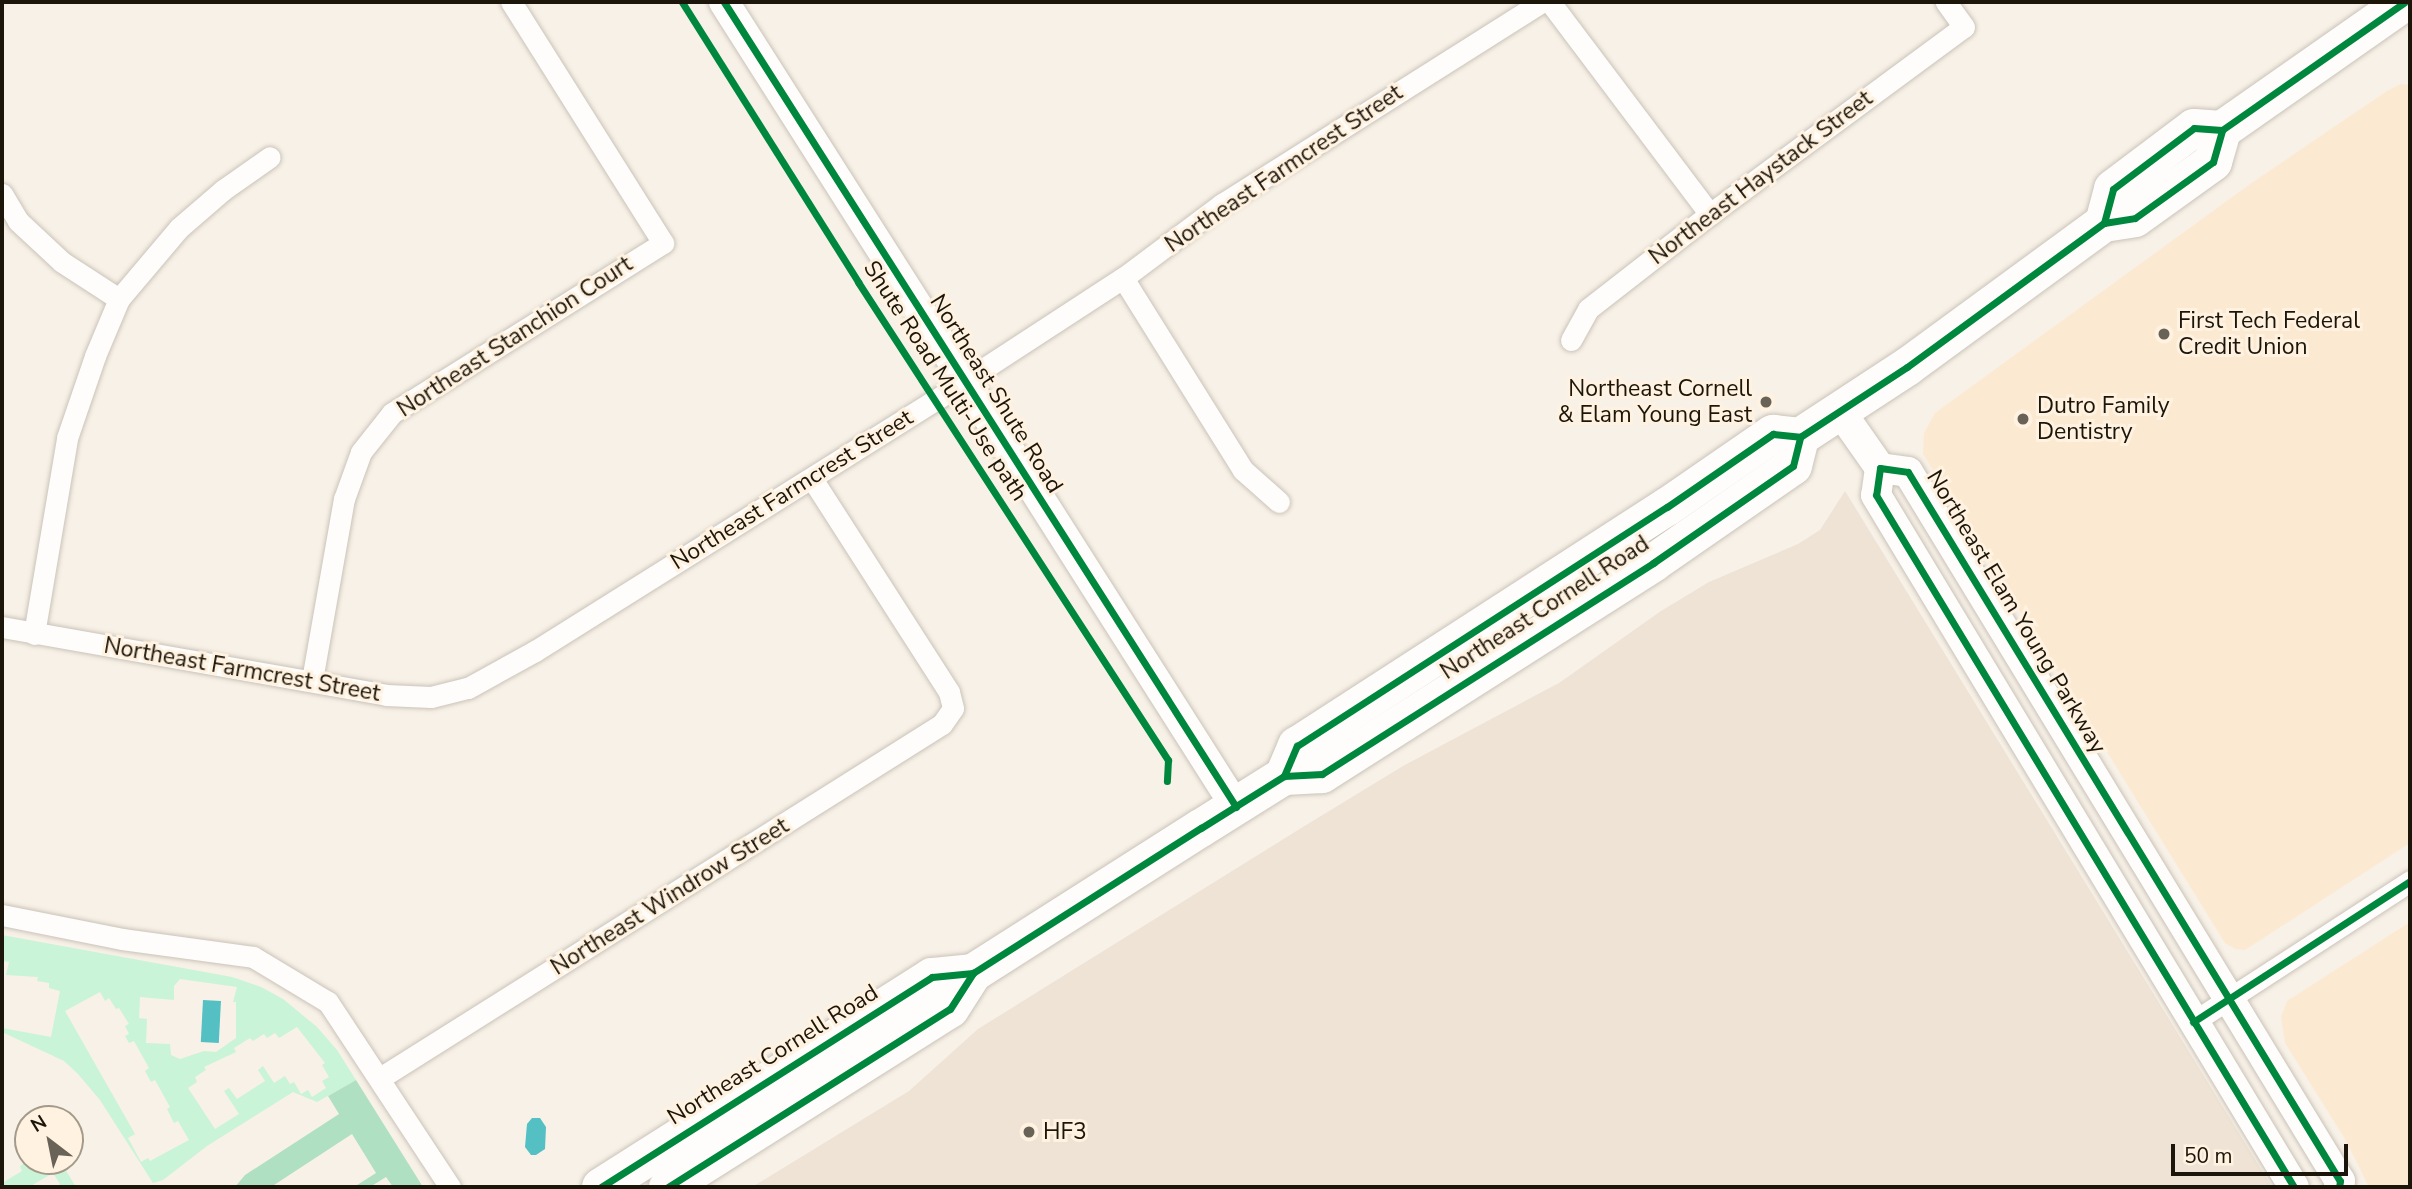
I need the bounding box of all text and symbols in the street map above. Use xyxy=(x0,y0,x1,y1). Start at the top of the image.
street label: Northeast Farmcrest Street xyxy=(1160,79,1408,259)
street label: Northeast Haystack Street xyxy=(1644,85,1878,271)
street label: Northeast Stanchion Court xyxy=(392,251,638,423)
street label: Shute Road Multi-Use path xyxy=(857,256,1033,506)
street label: Northeast Shute Road xyxy=(924,290,1068,498)
place label: First Tech Federal Credit Union xyxy=(2178,307,2360,361)
marker: First Tech Federal Credit Union xyxy=(2156,326,2172,342)
place label: Northeast Cornell & Elam Young East xyxy=(1558,375,1752,429)
place label: Dutro Family Dentistry xyxy=(2037,392,2170,446)
marker: Northeast Cornell & Elam Young East xyxy=(1758,394,1774,410)
street label: Northeast Farmcrest Street xyxy=(666,404,918,576)
marker: Dutro Family Dentistry xyxy=(2015,411,2031,427)
street label: Northeast Elam Young Parkway xyxy=(1920,465,2112,759)
street label: Northeast Cornell Road xyxy=(1436,530,1654,686)
street label: Northeast Farmcrest Street xyxy=(102,632,382,708)
street label: Northeast Windrow Street xyxy=(546,812,794,982)
street label: Northeast Cornell Road xyxy=(663,979,883,1131)
north arrow xyxy=(14,1105,84,1175)
text: N xyxy=(26,1109,52,1139)
place label: HF3 xyxy=(1043,1118,1087,1146)
marker: HF3 xyxy=(1021,1124,1037,1140)
scale bar xyxy=(2174,1130,2351,1174)
text: 50 m xyxy=(2184,1142,2233,1170)

